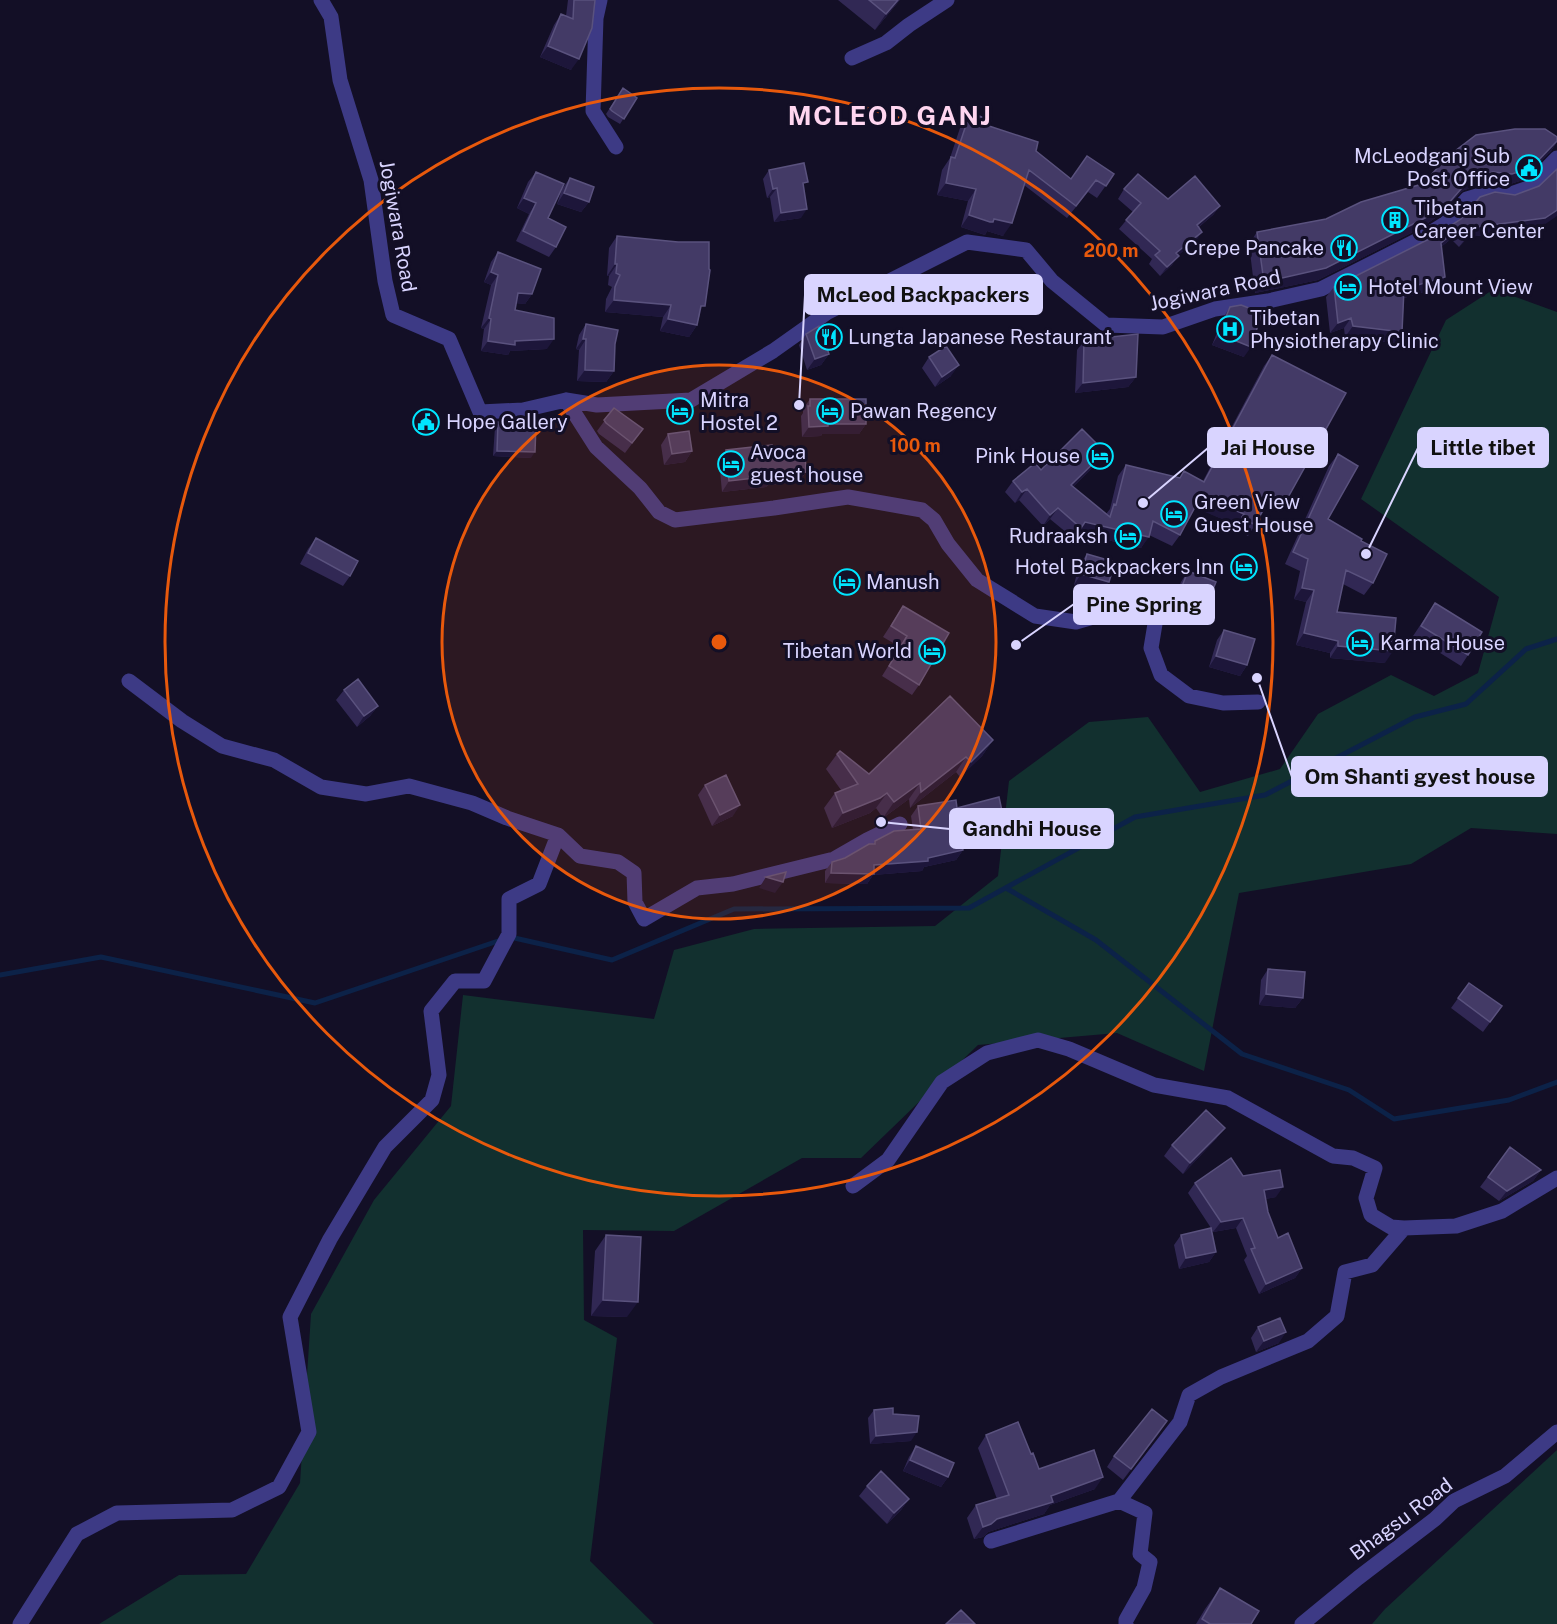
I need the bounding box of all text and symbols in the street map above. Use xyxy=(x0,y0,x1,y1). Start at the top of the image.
district label: MCLEOD GANJ xyxy=(788,100,992,131)
place label: McLeodganj Sub Post Office xyxy=(1354,144,1510,191)
public building icon: McLeodganj Sub Post Office xyxy=(1514,153,1544,183)
street label: Jogiwara Road xyxy=(375,158,421,294)
place label: Tibetan Career Center xyxy=(1414,196,1545,243)
building icon: Tibetan Career Center xyxy=(1380,205,1410,235)
restaurant icon: Crepe Pancake xyxy=(1329,233,1359,263)
place label: Crepe Pancake xyxy=(1184,236,1324,260)
text: 200 m xyxy=(1084,240,1138,261)
street label: Jogiwara Road xyxy=(1147,264,1283,316)
hotel icon: Hotel Mount View xyxy=(1333,272,1363,302)
callout: McLeod Backpackers xyxy=(805,275,1042,314)
place label: Hotel Mount View xyxy=(1368,275,1533,299)
text: McLeod Backpackers xyxy=(816,282,1030,307)
place label: Tibetan Physiotherapy Clinic xyxy=(1250,306,1439,353)
hospital icon: Tibetan Physiotherapy Clinic xyxy=(1215,314,1245,344)
restaurant icon: Lungta Japanese Restaurant xyxy=(814,322,844,352)
place label: Lungta Japanese Restaurant xyxy=(848,325,1112,349)
place label: Mitra Hostel 2 xyxy=(700,388,778,435)
hotel icon: Mitra Hostel 2 xyxy=(665,396,695,426)
hotel icon: Pawan Regency xyxy=(815,396,845,426)
place label: Pawan Regency xyxy=(850,399,997,423)
public building icon: Hope Gallery xyxy=(411,407,441,437)
place label: Hope Gallery xyxy=(446,410,568,434)
callout: Jai House xyxy=(1208,428,1327,467)
callout: Little tibet xyxy=(1418,428,1548,467)
text: 100 m xyxy=(889,435,941,456)
text: Jai House xyxy=(1221,435,1315,460)
text: Little tibet xyxy=(1430,435,1536,460)
place label: Avoca guest house xyxy=(750,440,863,487)
hotel icon: Pink House xyxy=(1085,441,1115,471)
place label: Pink House xyxy=(975,444,1080,468)
hotel icon: Avoca guest house xyxy=(716,449,746,479)
place label: Green View Guest House xyxy=(1194,490,1314,537)
hotel icon: Green View Guest House xyxy=(1159,499,1189,529)
hotel icon: Rudraaksh xyxy=(1113,521,1143,551)
place label: Rudraaksh xyxy=(1009,524,1108,548)
hotel icon: Hotel Backpackers Inn xyxy=(1229,552,1259,582)
place label: Hotel Backpackers Inn xyxy=(1015,555,1224,579)
hotel icon: Manush xyxy=(832,567,862,597)
place label: Manush xyxy=(866,570,940,594)
callout: Pine Spring xyxy=(1074,585,1214,624)
text: Pine Spring xyxy=(1086,592,1202,617)
hotel icon: Karma House xyxy=(1345,628,1375,658)
place label: Karma House xyxy=(1380,631,1505,655)
centre of rings xyxy=(709,632,729,652)
hotel icon: Tibetan World xyxy=(917,636,947,666)
place label: Tibetan World xyxy=(783,639,912,663)
callout: Om Shanti gyest house xyxy=(1292,757,1547,796)
text: Om Shanti gyest house xyxy=(1305,764,1535,789)
callout: Gandhi House xyxy=(950,809,1113,848)
text: Gandhi House xyxy=(962,816,1102,841)
street label: Bhagsu Road xyxy=(1345,1473,1457,1565)

